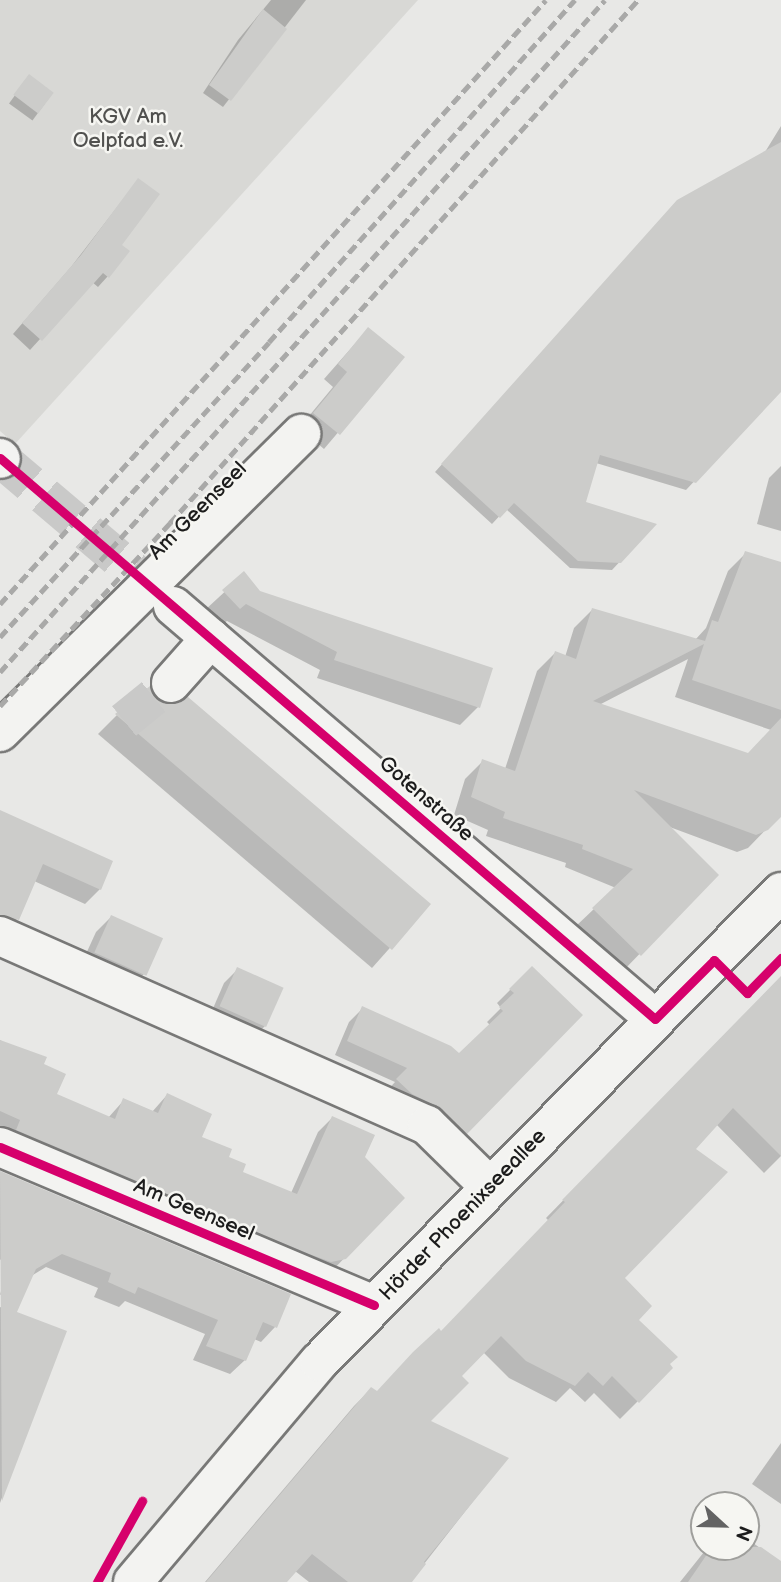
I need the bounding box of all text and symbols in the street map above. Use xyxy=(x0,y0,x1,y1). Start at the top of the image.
park label: KGV Am Oelpfad e.V. xyxy=(73,104,183,154)
street label: Am Geenseel xyxy=(144,457,252,565)
street label: Gotenstraße xyxy=(373,751,479,847)
street label: Hörder Phoenixseeallee xyxy=(374,1124,552,1306)
street label: Am Geenseel xyxy=(130,1173,258,1247)
north arrow xyxy=(690,1491,760,1561)
text: N xyxy=(730,1522,756,1544)

